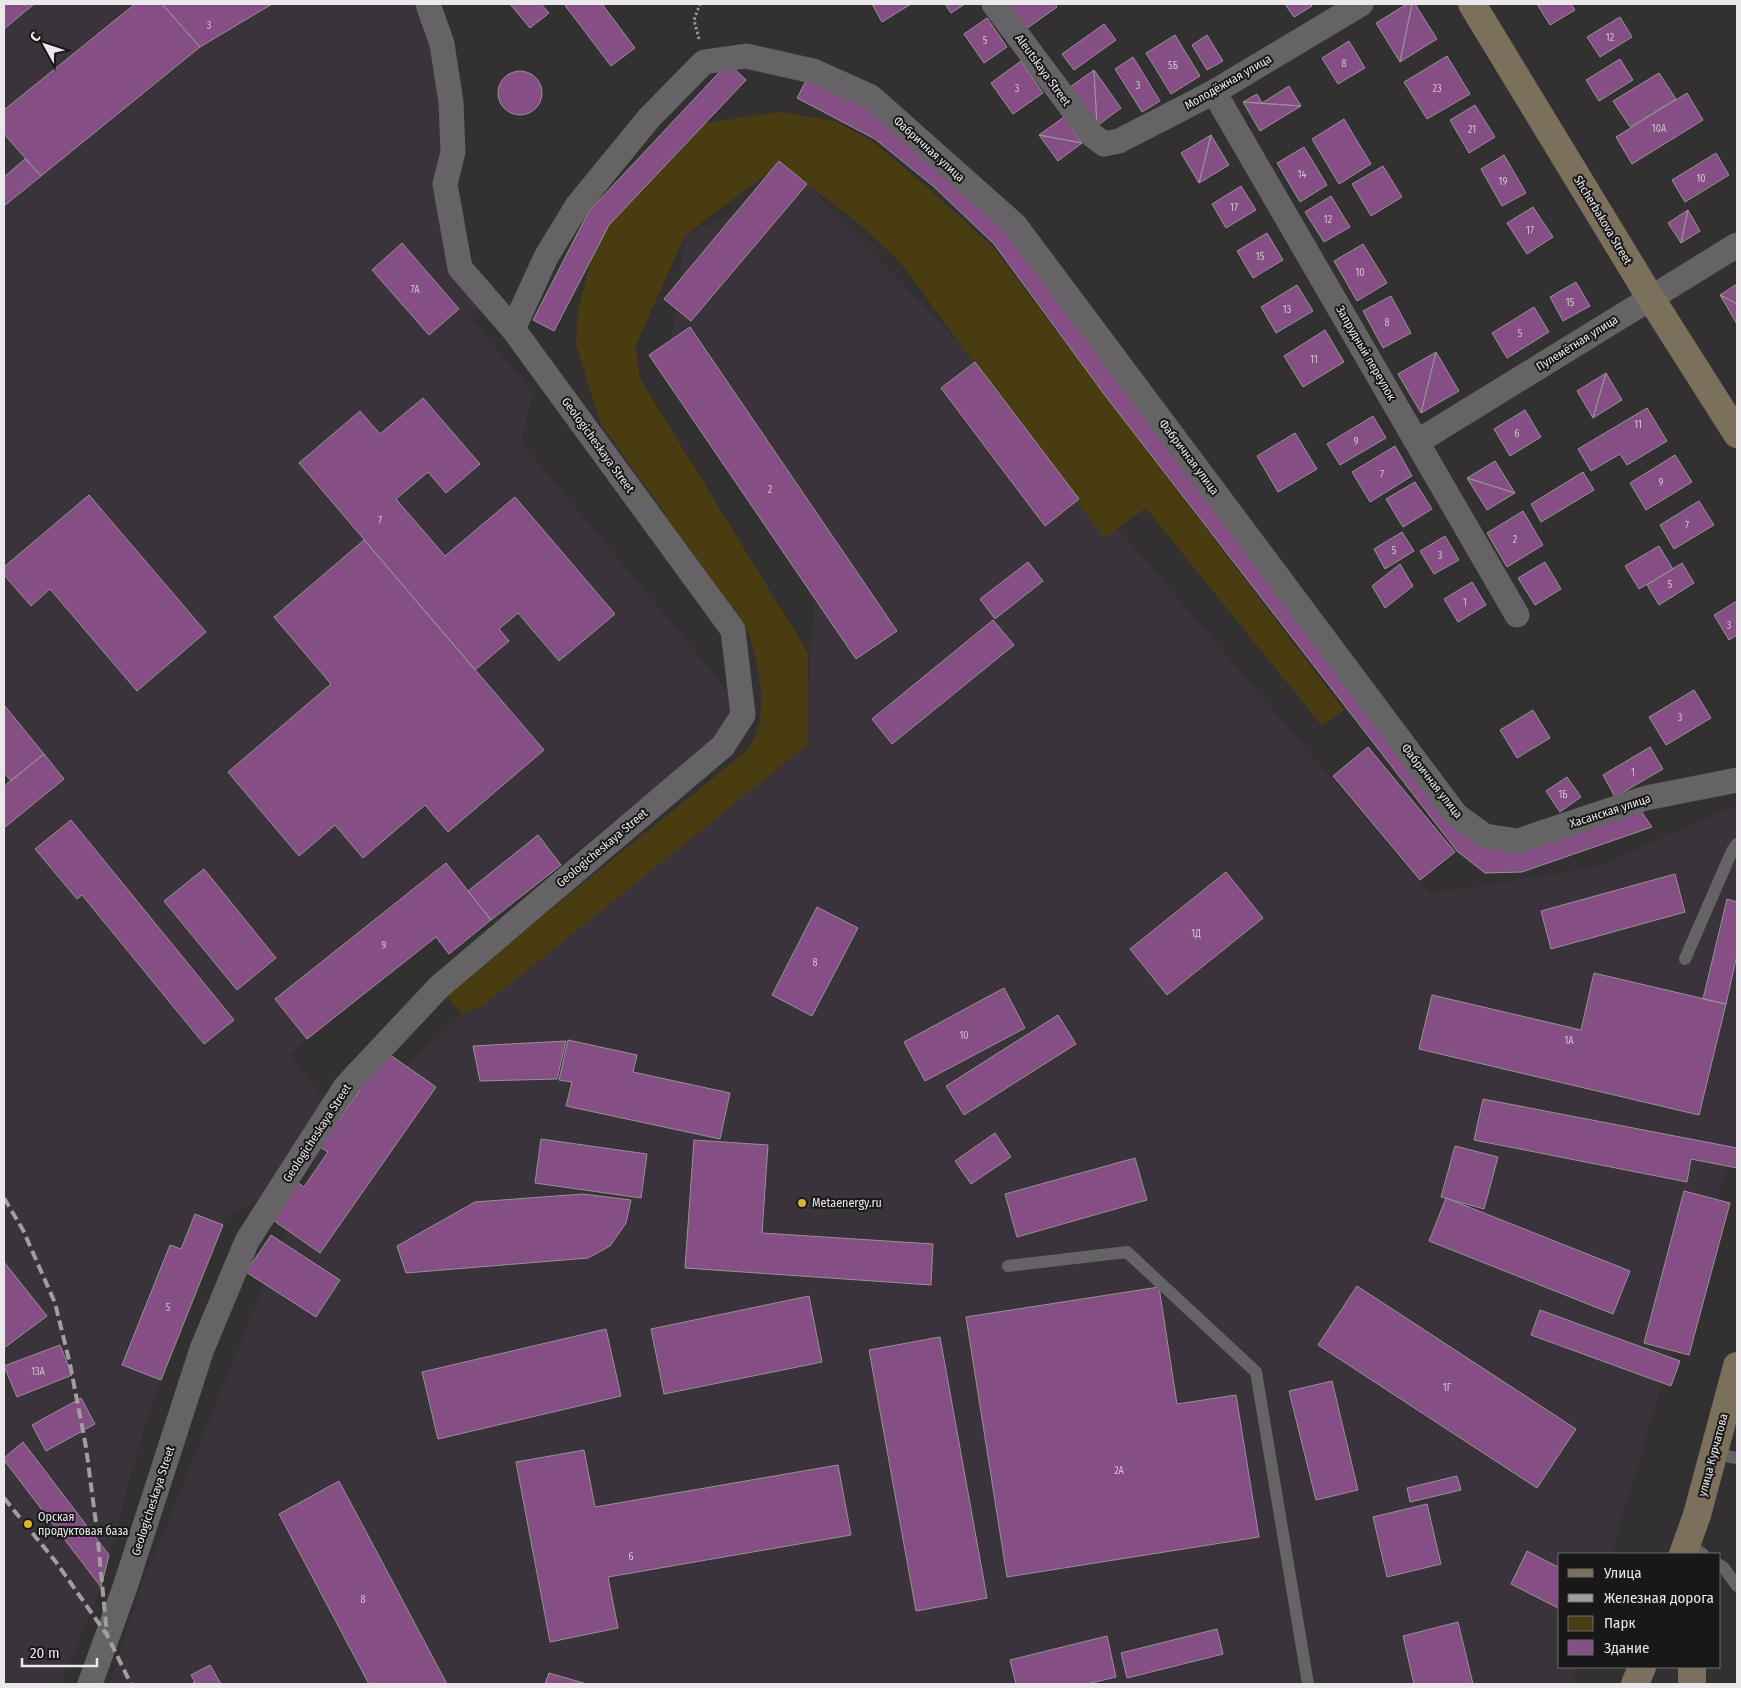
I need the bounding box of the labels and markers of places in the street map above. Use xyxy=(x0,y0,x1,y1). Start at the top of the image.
place label: Metaenergy.ru xyxy=(812,1196,882,1210)
marker: Metaenergy.ru xyxy=(796,1197,808,1209)
place label: Орская продуктовая база xyxy=(38,1510,129,1538)
marker: Орская продуктовая база xyxy=(22,1518,34,1530)

